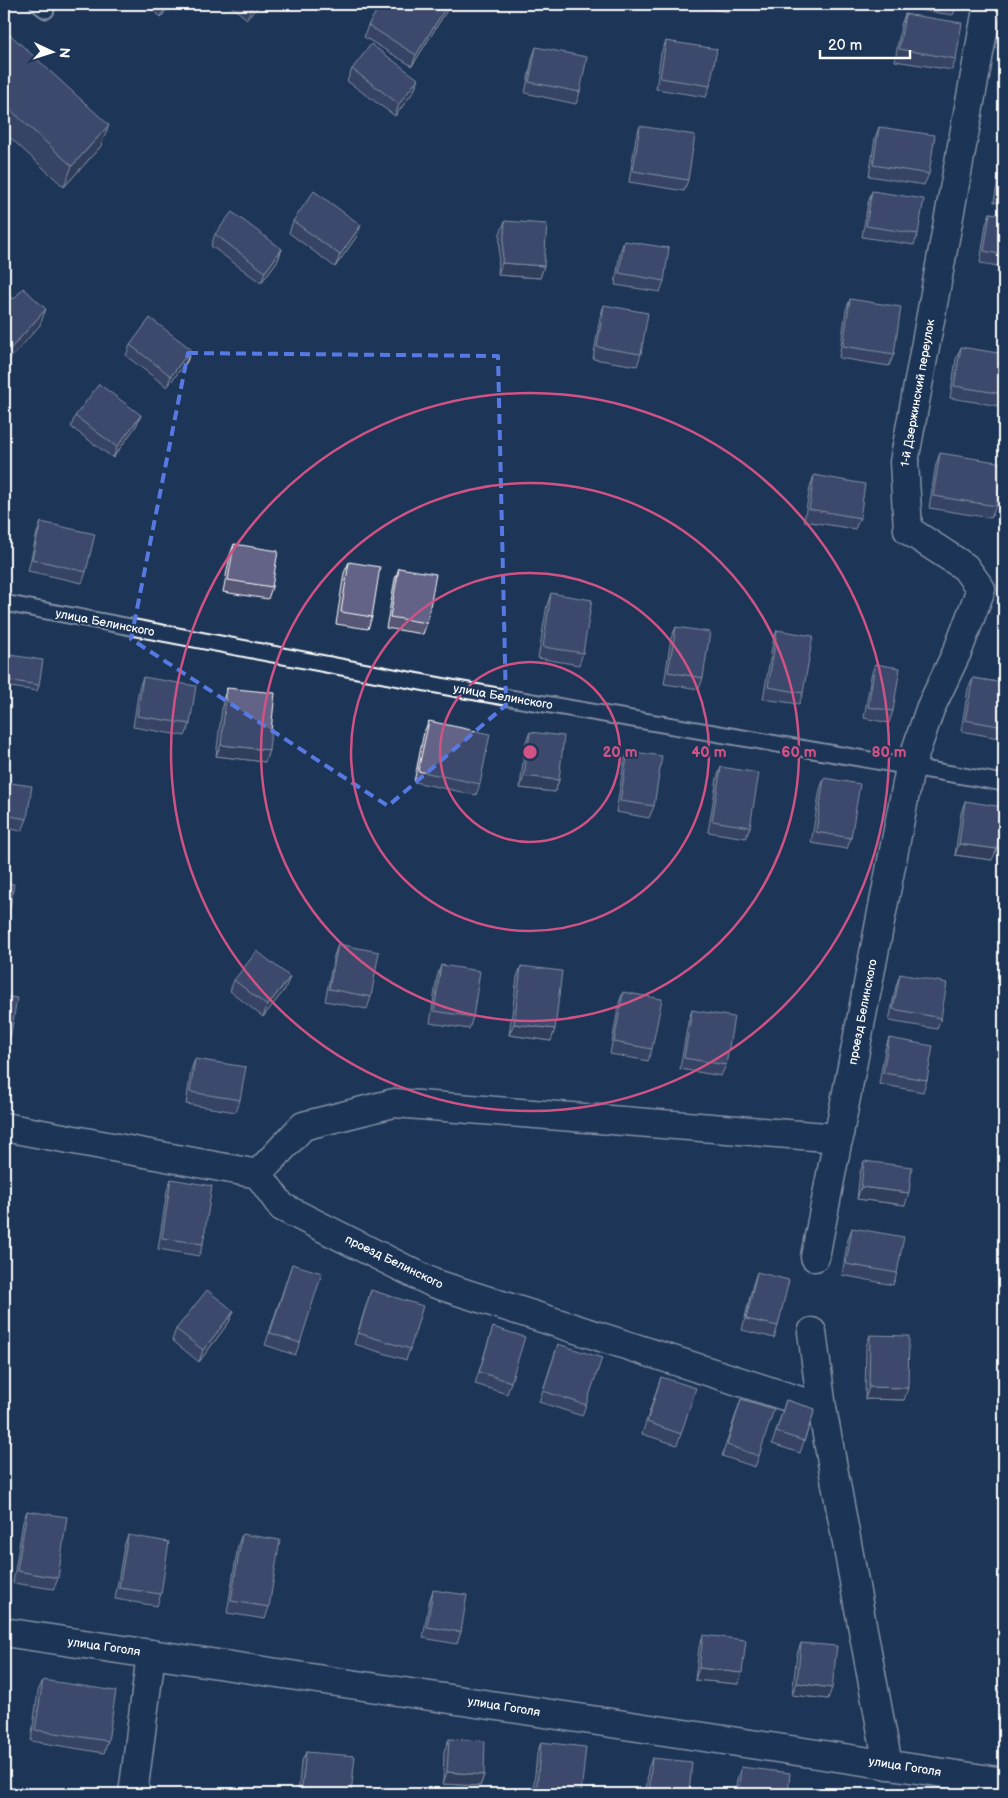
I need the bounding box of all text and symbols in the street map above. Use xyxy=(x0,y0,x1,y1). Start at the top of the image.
north arrow xyxy=(28,28,78,78)
scale bar xyxy=(820,28,910,60)
text: 20 m xyxy=(828,36,862,55)
text: N xyxy=(56,47,73,59)
street label: 1-й Дзержинский переулок xyxy=(898,317,938,468)
street label: улица Белинского xyxy=(54,606,156,640)
street label: улица Белинского xyxy=(452,681,554,713)
centre of rings xyxy=(521,743,539,761)
text: 20 m xyxy=(603,743,638,762)
text: 40 m xyxy=(691,743,727,762)
text: 60 m xyxy=(781,743,817,762)
text: 80 m xyxy=(871,743,907,762)
street label: проезд Белинского xyxy=(845,958,881,1066)
street label: проезд Белинского xyxy=(343,1232,445,1292)
street label: улица Гоголя xyxy=(67,1634,142,1660)
street label: улица Гоголя xyxy=(467,1694,542,1720)
street label: улица Гоголя xyxy=(868,1754,943,1780)

